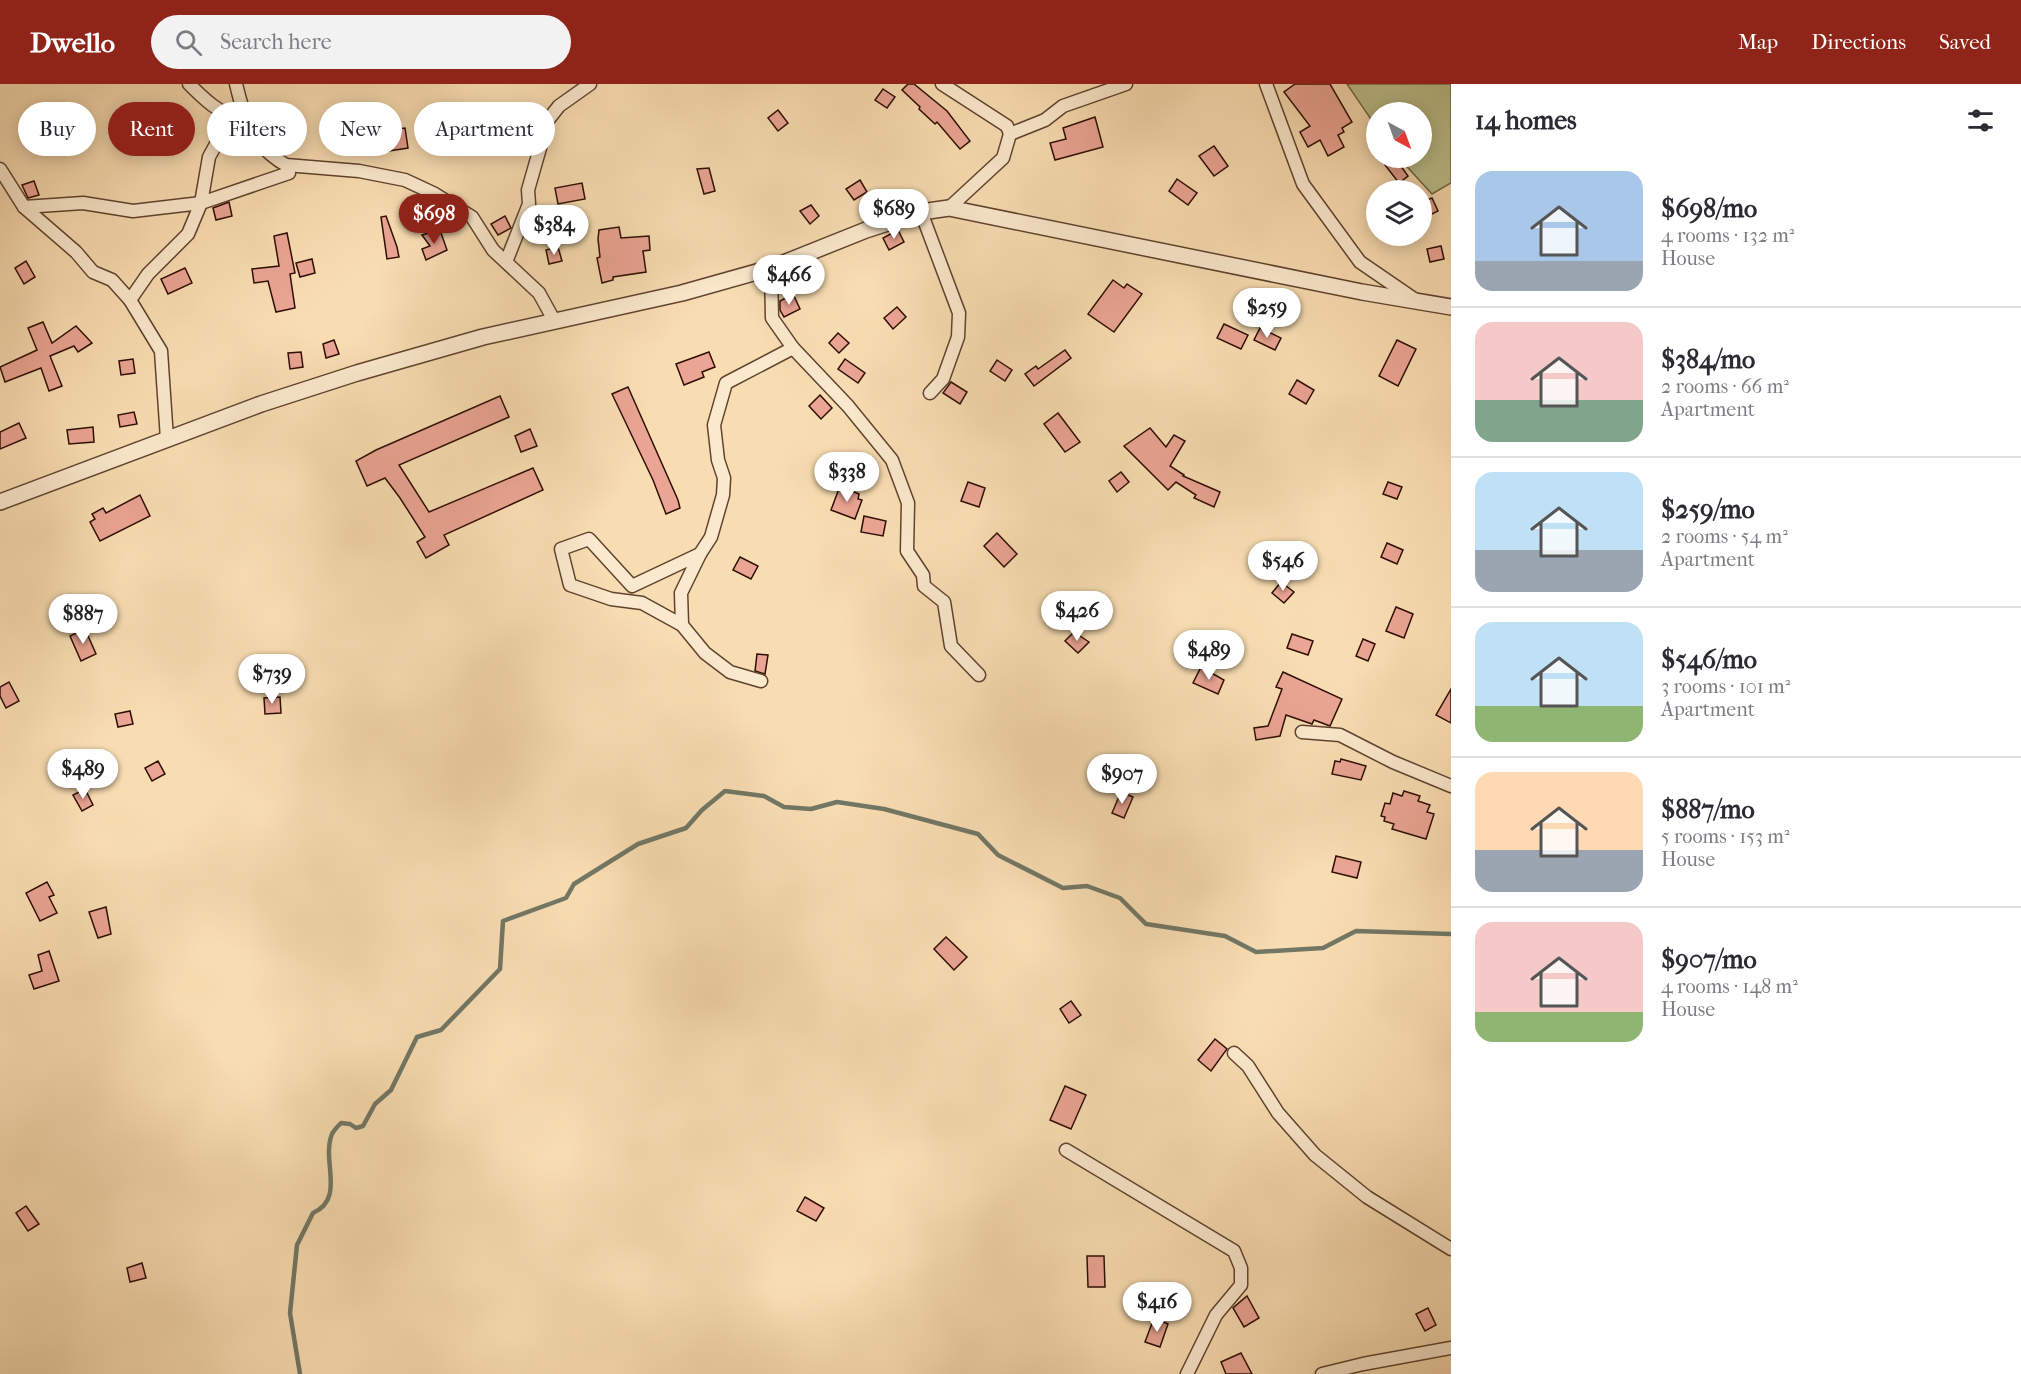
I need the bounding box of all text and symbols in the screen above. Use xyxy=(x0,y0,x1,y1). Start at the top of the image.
search box xyxy=(151,15,571,69)
text: Dwello xyxy=(30,26,115,59)
icon: search xyxy=(172,26,205,59)
text: Search here xyxy=(220,29,332,55)
text: Map xyxy=(1738,30,1778,54)
text: Directions xyxy=(1811,30,1906,54)
text: Saved xyxy=(1939,30,1991,54)
chip: Buy xyxy=(18,102,96,156)
chip: Rent xyxy=(108,102,195,156)
chip: Filters xyxy=(207,102,307,156)
chip: New xyxy=(319,102,402,156)
chip: Apartment xyxy=(414,102,555,156)
north arrow xyxy=(1366,102,1432,168)
map controls xyxy=(1366,102,1432,246)
icon: filters xyxy=(1964,104,1997,137)
text: 14 homes xyxy=(1475,105,1577,136)
button: layers xyxy=(1366,180,1432,246)
pin: $689 xyxy=(858,189,930,240)
text: $698/mo xyxy=(1661,193,1757,224)
pin: $698 xyxy=(398,194,470,245)
icon: home xyxy=(1523,195,1595,267)
text: $689 xyxy=(873,197,915,220)
text: $698 xyxy=(413,202,455,225)
pin: $384 xyxy=(518,205,590,256)
text: $384 xyxy=(534,213,574,236)
text: 4 rooms · 132 m² xyxy=(1661,224,1794,247)
text: House xyxy=(1661,247,1715,270)
pin: $466 xyxy=(753,255,825,306)
text: $466 xyxy=(767,263,811,286)
pin: $259 xyxy=(1231,288,1303,339)
text: $259 xyxy=(1247,296,1287,319)
text: $384/mo xyxy=(1661,344,1755,375)
icon: home xyxy=(1523,346,1595,418)
text: 2 rooms · 66 m² xyxy=(1661,375,1789,398)
text: Apartment xyxy=(1661,398,1755,421)
pin: $338 xyxy=(811,452,883,503)
text: $338 xyxy=(828,460,866,483)
text: $259/mo xyxy=(1661,494,1755,525)
icon: home xyxy=(1523,496,1595,568)
text: 2 rooms · 54 m² xyxy=(1661,525,1788,548)
pin: $546 xyxy=(1247,541,1319,592)
text: Apartment xyxy=(1661,548,1755,571)
text: $546 xyxy=(1262,549,1304,572)
pin: $426 xyxy=(1041,591,1113,642)
pin: $887 xyxy=(47,594,119,645)
text: $426 xyxy=(1055,599,1099,622)
text: $887 xyxy=(63,602,103,625)
pin: $489 xyxy=(1173,630,1245,681)
text: $489 xyxy=(1187,638,1231,661)
text: $546/mo xyxy=(1661,644,1757,675)
icon: home xyxy=(1523,646,1595,718)
pin: $739 xyxy=(236,654,308,705)
text: $739 xyxy=(252,662,292,685)
text: 3 rooms · 101 m² xyxy=(1661,675,1790,698)
text: Apartment xyxy=(1661,698,1755,721)
pin: $489 xyxy=(47,749,119,800)
pin: $907 xyxy=(1086,754,1158,805)
text: $489 xyxy=(61,757,105,780)
text: $907 xyxy=(1101,762,1143,785)
text: $887/mo xyxy=(1661,794,1755,825)
icon: home xyxy=(1523,796,1595,868)
text: 5 rooms · 153 m² xyxy=(1661,825,1790,848)
text: House xyxy=(1661,848,1715,871)
text: $907/mo xyxy=(1661,944,1757,975)
icon: home xyxy=(1523,946,1595,1018)
text: 4 rooms · 148 m² xyxy=(1661,975,1798,998)
text: House xyxy=(1661,998,1715,1021)
pin: $416 xyxy=(1121,1282,1193,1333)
text: $416 xyxy=(1137,1290,1177,1313)

